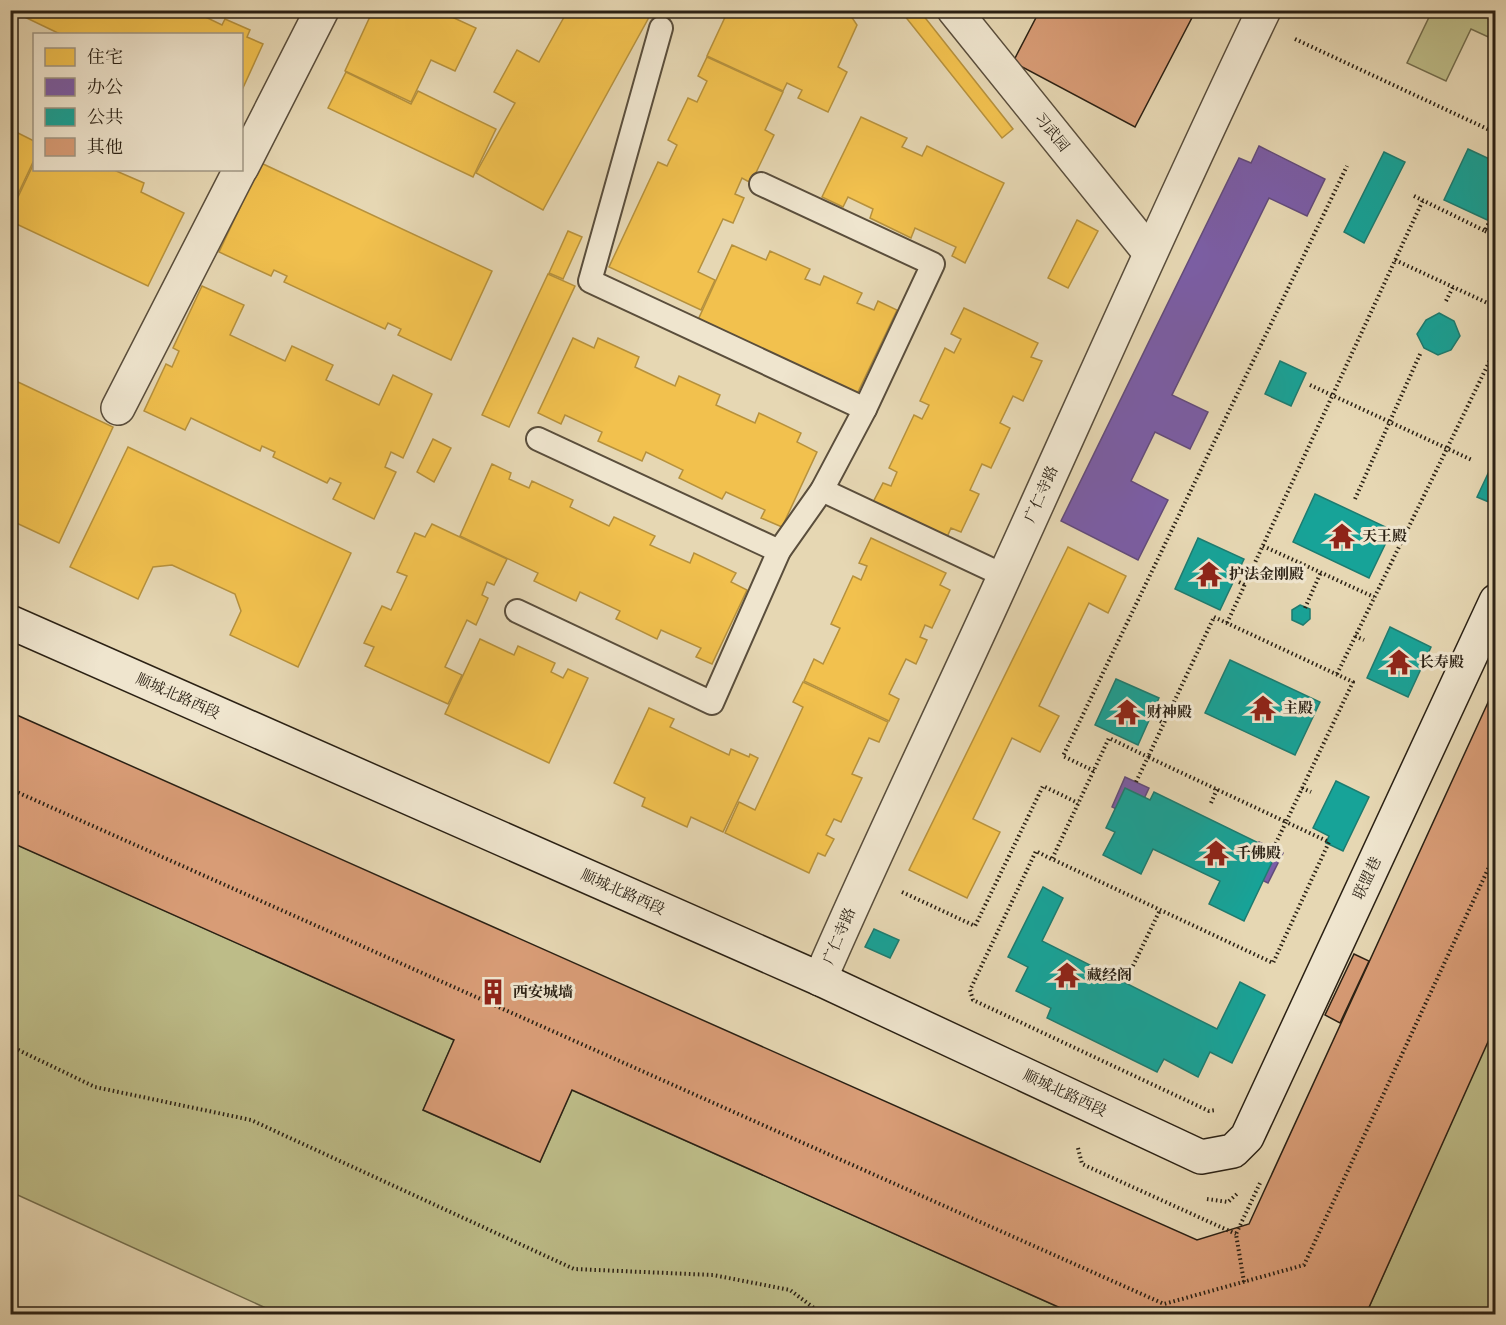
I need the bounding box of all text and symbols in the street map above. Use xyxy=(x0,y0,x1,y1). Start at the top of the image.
legend xyxy=(33,33,243,171)
text: 住宅 xyxy=(87,46,123,68)
text: 办公 xyxy=(87,76,123,98)
text: 公共 xyxy=(87,106,123,128)
street label: 习武园 xyxy=(1031,108,1074,155)
text: 其他 xyxy=(87,136,123,158)
street label: 广仁寺路 xyxy=(1020,463,1061,525)
temple icon: 天王殿 xyxy=(1327,521,1357,551)
place label: 天王殿 xyxy=(1362,526,1407,545)
temple icon: 护法金刚殿 xyxy=(1194,559,1224,589)
place label: 护法金刚殿 xyxy=(1229,564,1304,583)
temple icon: 长寿殿 xyxy=(1384,647,1414,677)
place label: 长寿殿 xyxy=(1419,652,1464,671)
street label: 顺城北路西段 xyxy=(133,669,223,723)
temple icon: 主殿 xyxy=(1248,693,1278,723)
temple icon: 财神殿 xyxy=(1112,697,1142,727)
place label: 主殿 xyxy=(1283,698,1313,717)
place label: 财神殿 xyxy=(1147,702,1192,721)
temple icon: 千佛殿 xyxy=(1201,838,1231,868)
place label: 千佛殿 xyxy=(1236,843,1281,862)
street label: 联盟巷 xyxy=(1348,853,1385,902)
street label: 顺城北路西段 xyxy=(578,865,668,919)
street label: 广仁寺路 xyxy=(818,904,859,967)
temple icon: 藏经阁 xyxy=(1052,960,1082,990)
place label: 藏经阁 xyxy=(1087,965,1132,984)
building icon: 西安城墙 xyxy=(478,977,508,1007)
place label: 西安城墙 xyxy=(513,982,573,1001)
street label: 顺城北路西段 xyxy=(1020,1065,1110,1120)

